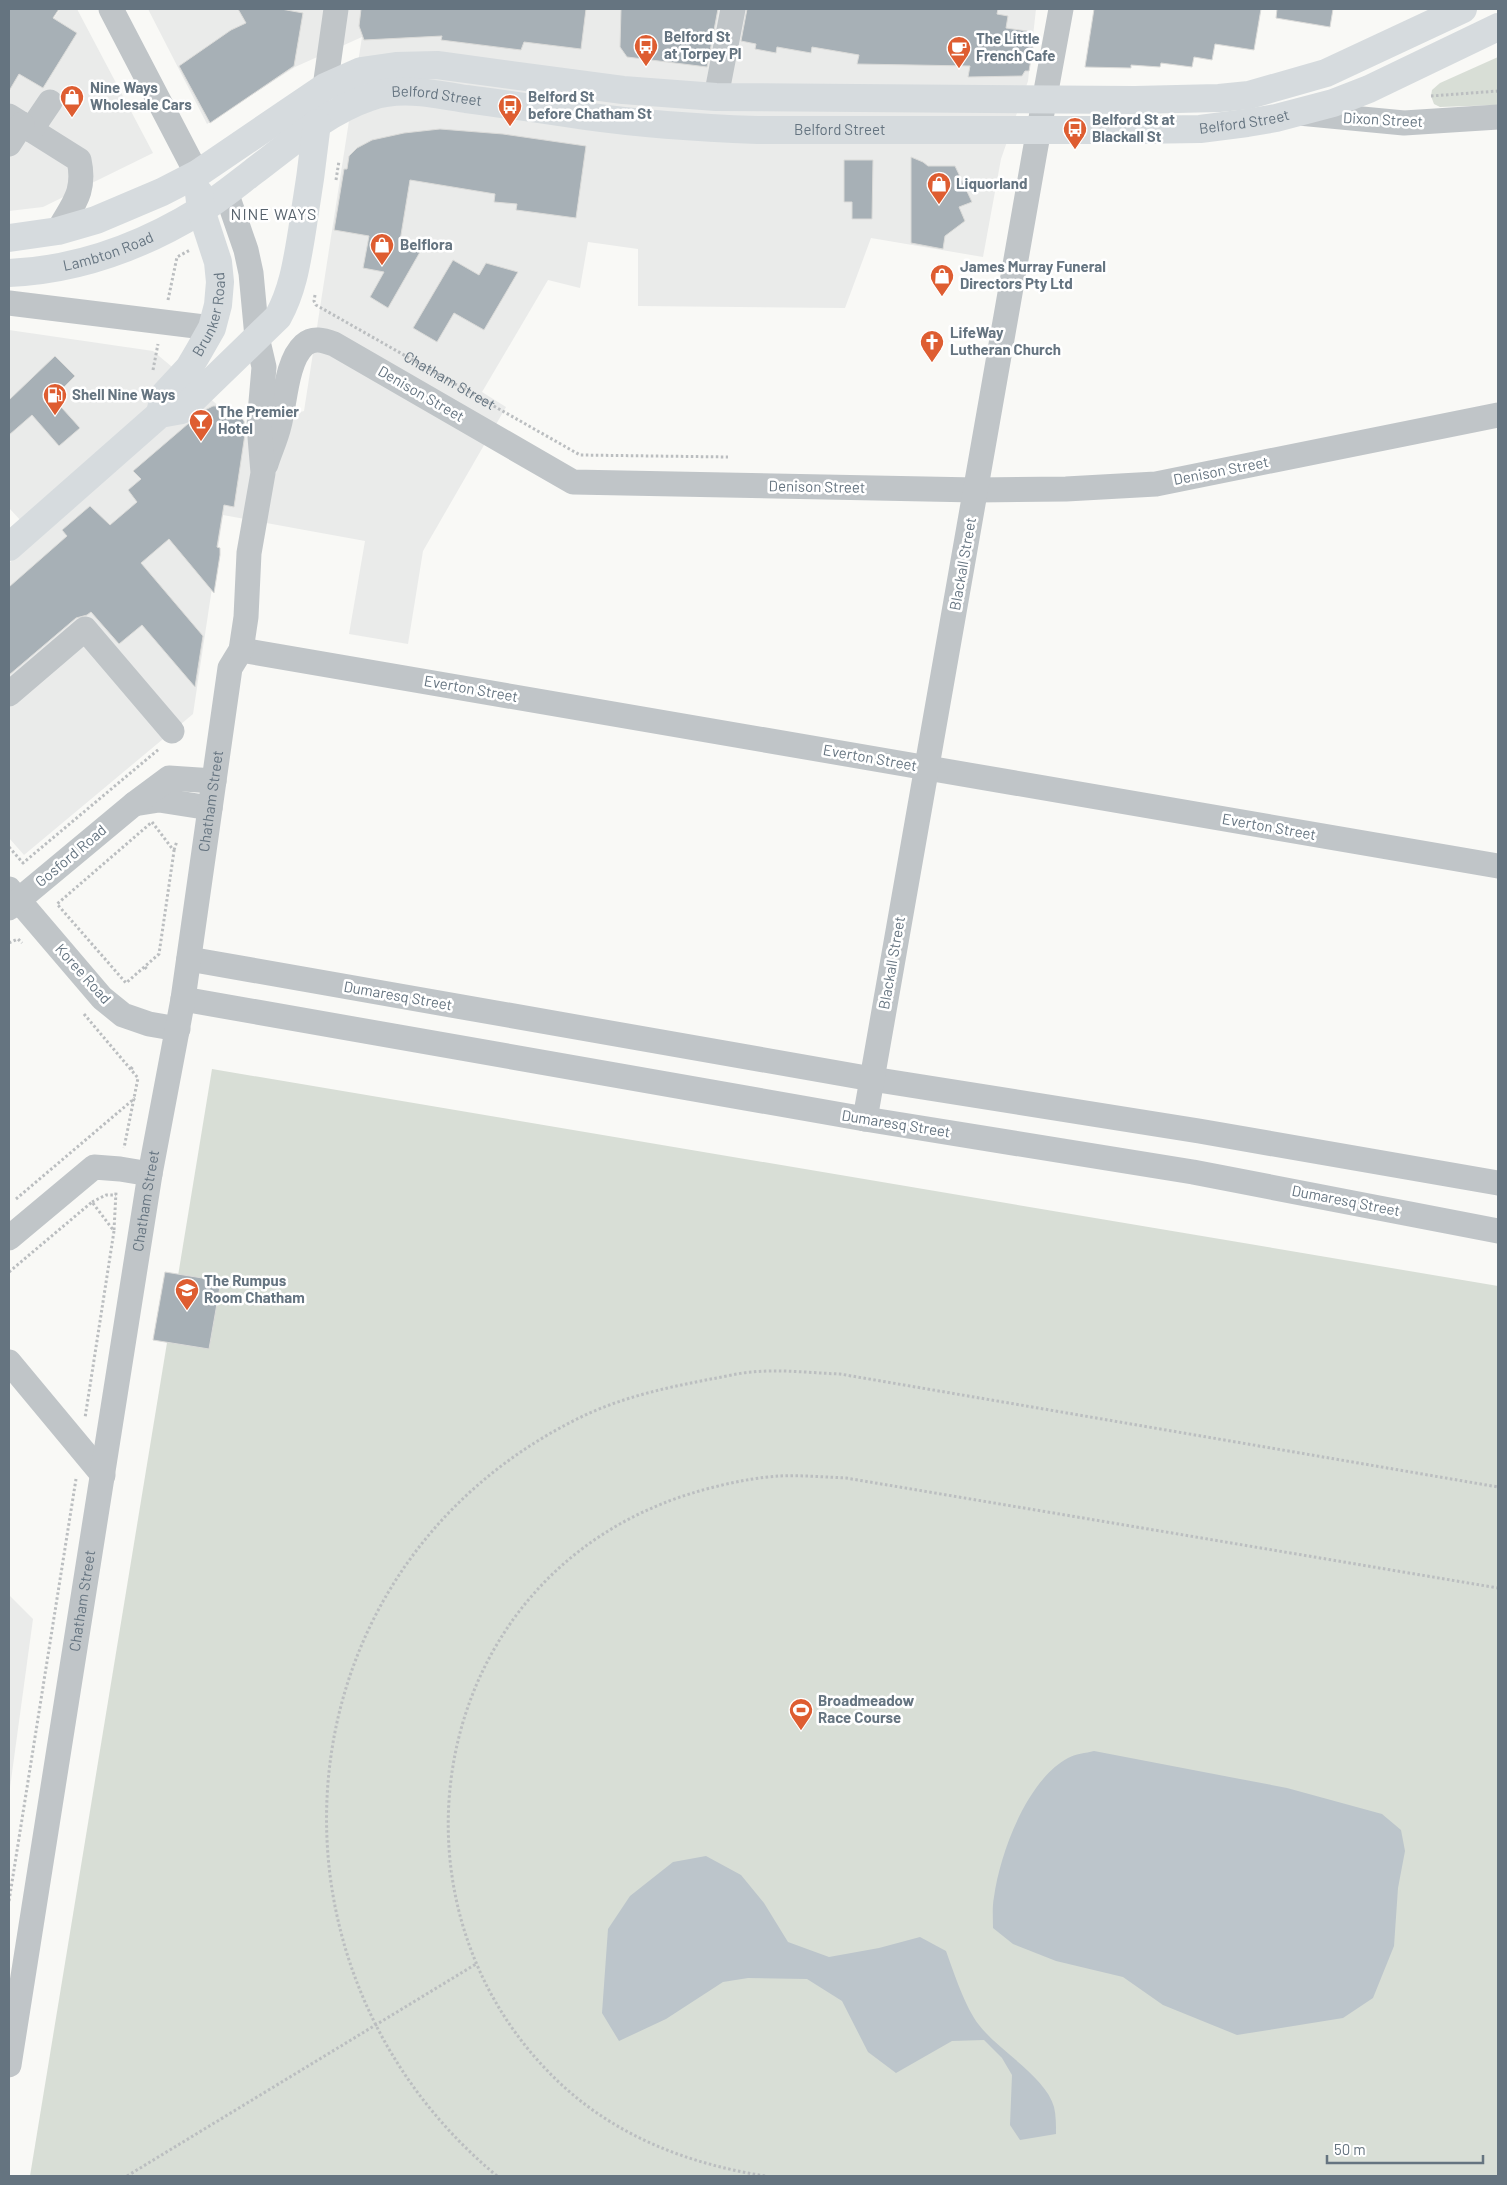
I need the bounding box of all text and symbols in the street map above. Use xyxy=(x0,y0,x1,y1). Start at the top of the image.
place label: Belford St at Torpey Pl xyxy=(664,27,742,62)
place label: The Little French Cafe xyxy=(976,29,1056,64)
bus stop icon: Belford St at Torpey Pl xyxy=(633,33,659,67)
cafe icon: The Little French Cafe xyxy=(946,35,972,69)
place label: Nine Ways Wholesale Cars xyxy=(90,78,192,113)
street label: Belford Street xyxy=(391,81,483,109)
shop icon: Nine Ways Wholesale Cars xyxy=(59,84,85,118)
place label: Belford St before Chatham St xyxy=(528,87,652,122)
bus stop icon: Belford St before Chatham St xyxy=(497,93,523,127)
street label: Belford Street xyxy=(1198,105,1291,137)
street label: Dixon Street xyxy=(1343,108,1424,130)
place label: Belford St at Blackall St xyxy=(1092,110,1175,145)
bus stop icon: Belford St at Blackall St xyxy=(1062,116,1088,150)
street label: Belford Street xyxy=(794,120,885,138)
shop icon: Liquorland xyxy=(926,171,952,205)
place label: Liquorland xyxy=(956,174,1027,192)
district label: NINE WAYS xyxy=(231,204,317,223)
street label: Lambton Road xyxy=(61,227,156,274)
shop icon: Belflora xyxy=(369,232,395,266)
place label: Belflora xyxy=(400,235,453,253)
place label: James Murray Funeral Directors Pty Ltd xyxy=(960,257,1106,292)
shop icon: James Murray Funeral Directors Pty Ltd xyxy=(929,263,955,297)
street label: Brunker Road xyxy=(188,272,228,359)
place label: LifeWay Lutheran Church xyxy=(950,323,1061,358)
church icon: LifeWay Lutheran Church xyxy=(919,329,945,363)
street label: Chatham Street xyxy=(401,347,499,413)
street label: Denison Street xyxy=(375,361,468,425)
fuel station icon: Shell Nine Ways xyxy=(42,382,68,416)
place label: Shell Nine Ways xyxy=(72,385,176,403)
place label: The Premier Hotel xyxy=(218,402,299,437)
bar icon: The Premier Hotel xyxy=(188,408,214,442)
street label: Denison Street xyxy=(1172,452,1270,488)
street label: Denison Street xyxy=(769,476,865,496)
street label: Blackall Street xyxy=(945,516,979,612)
street label: Everton Street xyxy=(423,671,520,705)
street label: Everton Street xyxy=(822,740,919,774)
street label: Chatham Street xyxy=(194,749,226,853)
street label: Everton Street xyxy=(1221,809,1318,843)
street label: Gosford Road xyxy=(31,820,110,890)
street label: Blackall Street xyxy=(874,915,908,1011)
street label: Koree Road xyxy=(52,940,115,1007)
street label: Dumaresq Street xyxy=(343,977,454,1013)
street label: Dumaresq Street xyxy=(840,1106,952,1140)
street label: Chatham Street xyxy=(128,1148,162,1253)
street label: Dumaresq Street xyxy=(1291,1181,1402,1219)
place label: The Rumpus Room Chatham xyxy=(204,1271,305,1306)
school or university icon: The Rumpus Room Chatham xyxy=(174,1277,200,1311)
street label: Chatham Street xyxy=(65,1549,98,1653)
place label: Broadmeadow Race Course xyxy=(818,1691,915,1726)
sports icon: Broadmeadow Race Course xyxy=(788,1697,814,1731)
scale bar xyxy=(1327,2132,1483,2164)
text: 50 m xyxy=(1334,2140,1366,2158)

